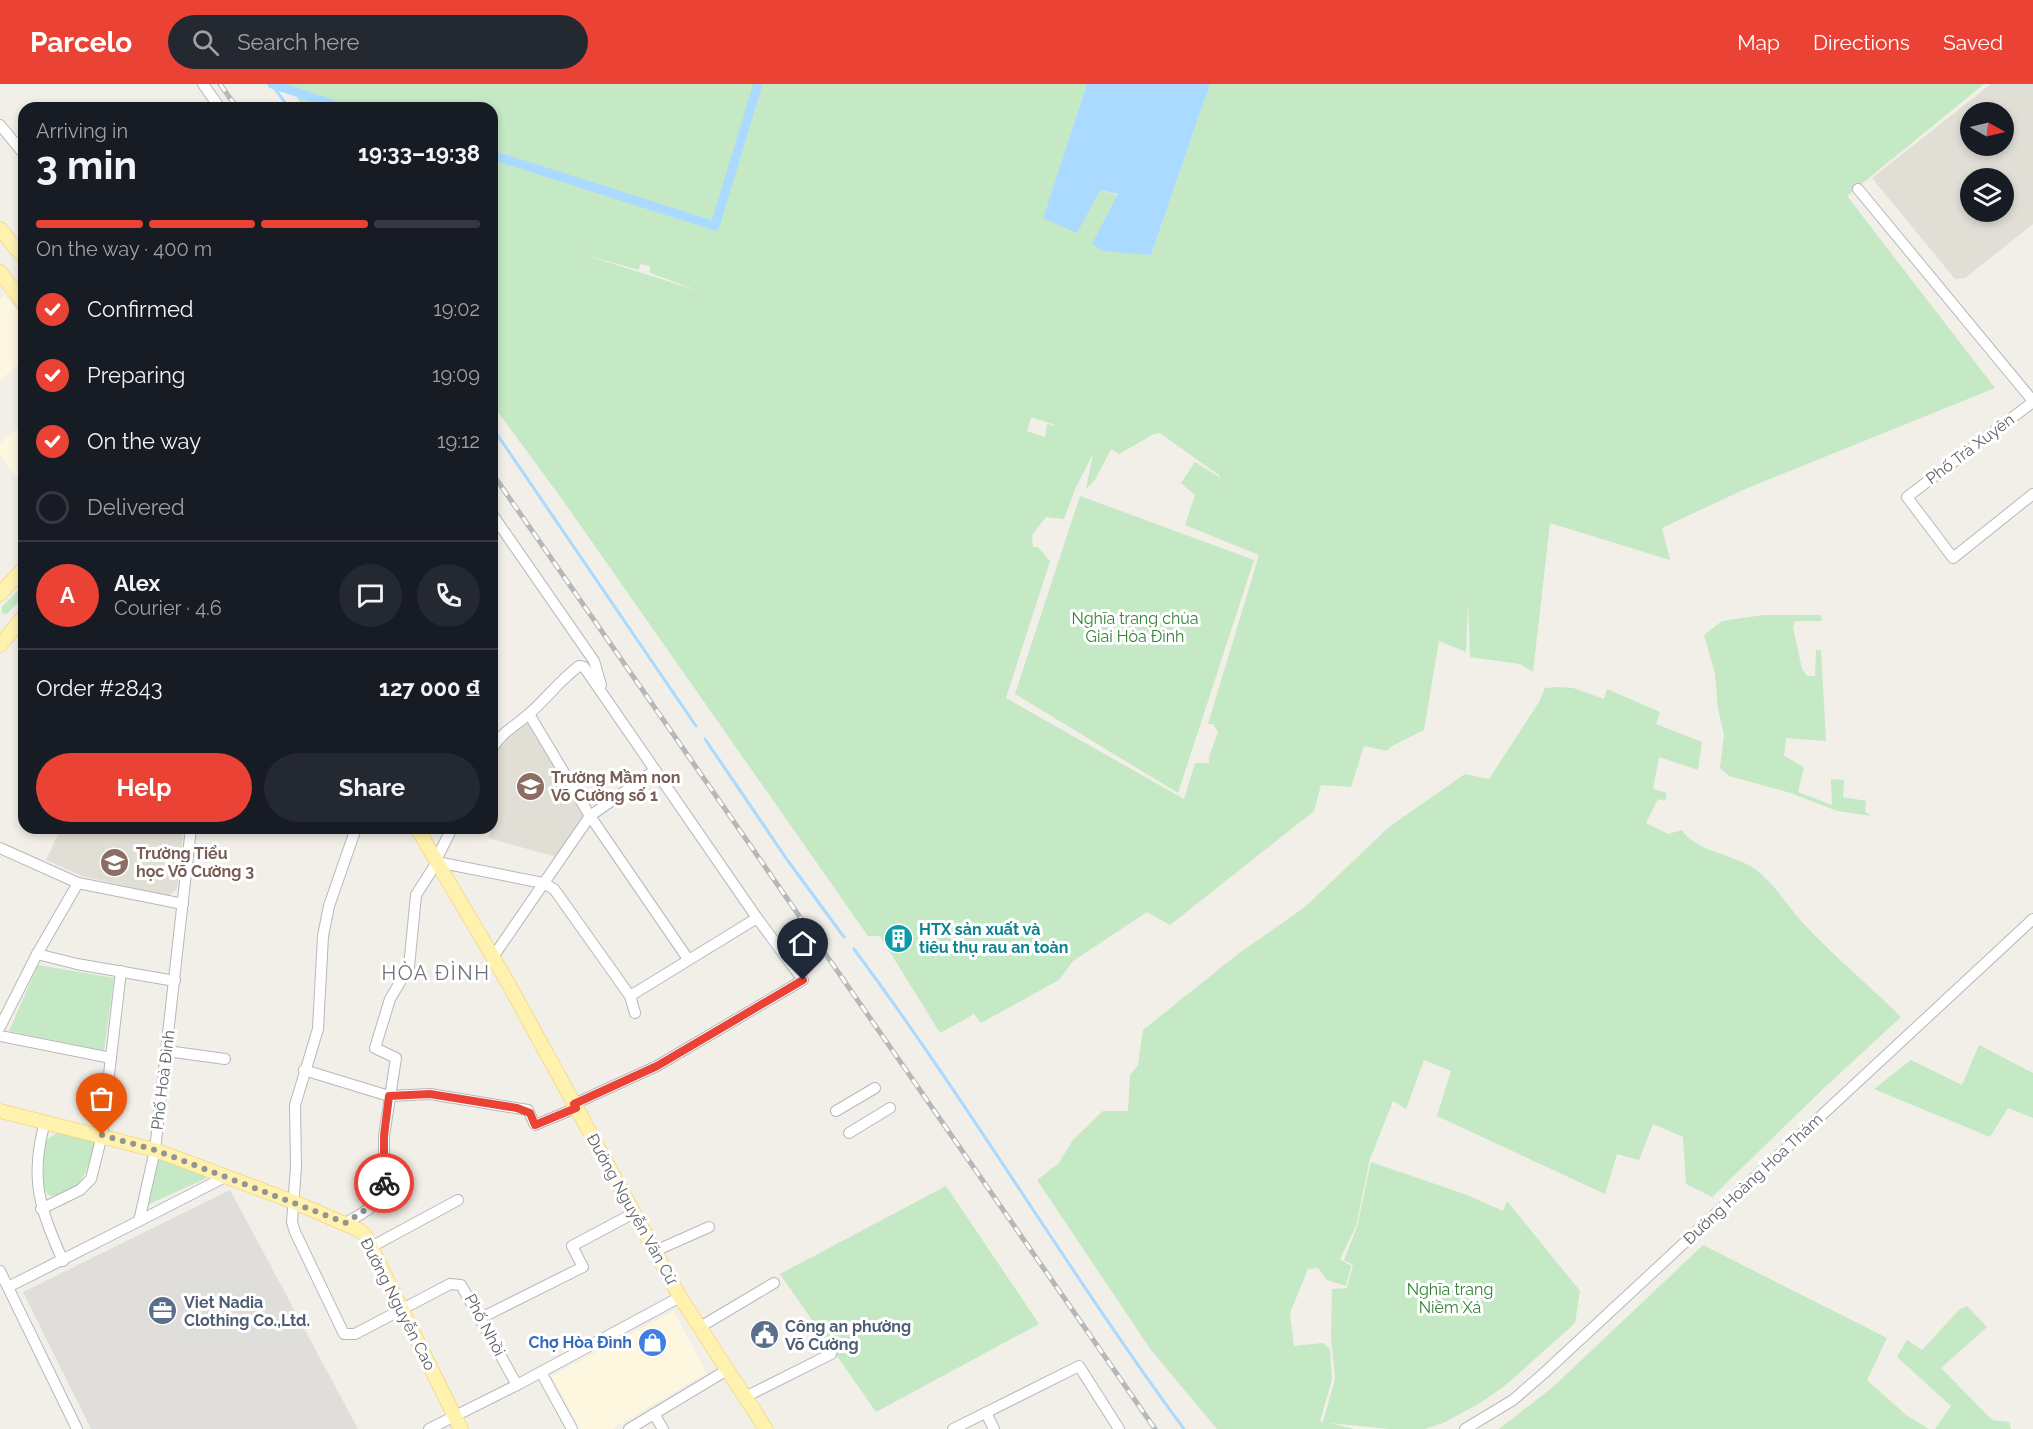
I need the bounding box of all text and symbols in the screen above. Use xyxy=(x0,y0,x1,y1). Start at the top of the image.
search box xyxy=(168,15,588,69)
text: Parcelo xyxy=(30,26,132,59)
icon: search xyxy=(189,26,222,59)
text: Search here xyxy=(237,29,359,55)
text: Map xyxy=(1737,30,1780,55)
text: Directions xyxy=(1813,30,1910,55)
text: Saved xyxy=(1943,30,2003,55)
north arrow xyxy=(1960,102,2014,156)
map controls xyxy=(1960,102,2014,222)
text: Arriving in xyxy=(36,119,128,143)
text: 19:33–19:38 xyxy=(358,140,480,166)
text: 3 min xyxy=(36,142,137,188)
button: layers xyxy=(1960,168,2014,222)
text: On the way · 400 m xyxy=(36,237,212,261)
icon: check xyxy=(36,293,69,326)
text: Confirmed xyxy=(87,296,194,322)
text: 19:02 xyxy=(433,297,480,321)
icon: check xyxy=(36,359,69,392)
text: Preparing xyxy=(87,362,185,388)
text: 19:09 xyxy=(432,363,480,387)
street label: Phố Trà Xuyên xyxy=(1922,410,2018,488)
icon: check xyxy=(36,425,69,458)
text: On the way xyxy=(87,428,201,454)
text: 19:12 xyxy=(437,429,480,453)
text: Delivered xyxy=(87,494,185,520)
button: chat xyxy=(339,564,402,627)
button: phone xyxy=(417,564,480,627)
text: Alex xyxy=(114,570,160,596)
text: A xyxy=(60,582,75,608)
text: Courier · 4.6 xyxy=(114,596,222,620)
park label: Nghĩa trang chùa Giai Hòa Đình xyxy=(1071,609,1199,646)
text: Order #2843 xyxy=(36,675,163,701)
text: 127 000 ₫ xyxy=(379,675,480,701)
button: Help xyxy=(36,753,252,822)
button: Share xyxy=(264,753,480,822)
place label: Trường Mầm non Võ Cường số 1 xyxy=(551,768,680,805)
school or university icon: Trường Mầm non Võ Cường số 1 xyxy=(514,770,546,802)
place label: Trường Tiểu học Võ Cường 3 xyxy=(136,844,254,881)
school or university icon: Trường Tiểu học Võ Cường 3 xyxy=(99,846,131,878)
pin xyxy=(777,918,828,980)
place label: HTX sản xuất và tiêu thụ rau an toàn xyxy=(919,920,1068,957)
building icon: HTX sản xuất và tiêu thụ rau an toàn xyxy=(882,922,914,954)
icon: home xyxy=(786,927,819,960)
district label: HÒA ĐÌNH xyxy=(382,961,490,985)
street label: Phố Hoà Đình xyxy=(147,1029,179,1131)
pin xyxy=(76,1073,127,1135)
icon: bag xyxy=(85,1082,118,1115)
street label: Đường Hoàng Hoa Thám xyxy=(1680,1110,1826,1248)
street label: Đường Nguyễn Văn Cừ xyxy=(583,1130,682,1288)
courier xyxy=(354,1153,414,1213)
icon: bike xyxy=(368,1167,401,1200)
street label: Đường Nguyễn Cao xyxy=(356,1235,440,1373)
park label: Nghĩa trang Niềm Xá xyxy=(1407,1280,1493,1317)
street label: Phố Nhồi xyxy=(461,1291,509,1359)
place label: Viet Nadia Clothing Co.,Ltd. xyxy=(184,1293,310,1330)
office icon: Viet Nadia Clothing Co.,Ltd. xyxy=(147,1295,179,1327)
place label: Công an phường Võ Cường xyxy=(785,1317,911,1354)
public building icon: Công an phường Võ Cường xyxy=(748,1319,780,1351)
shop icon: Chợ Hòa Đình xyxy=(637,1326,669,1358)
place label: Chợ Hòa Đình xyxy=(528,1333,632,1352)

